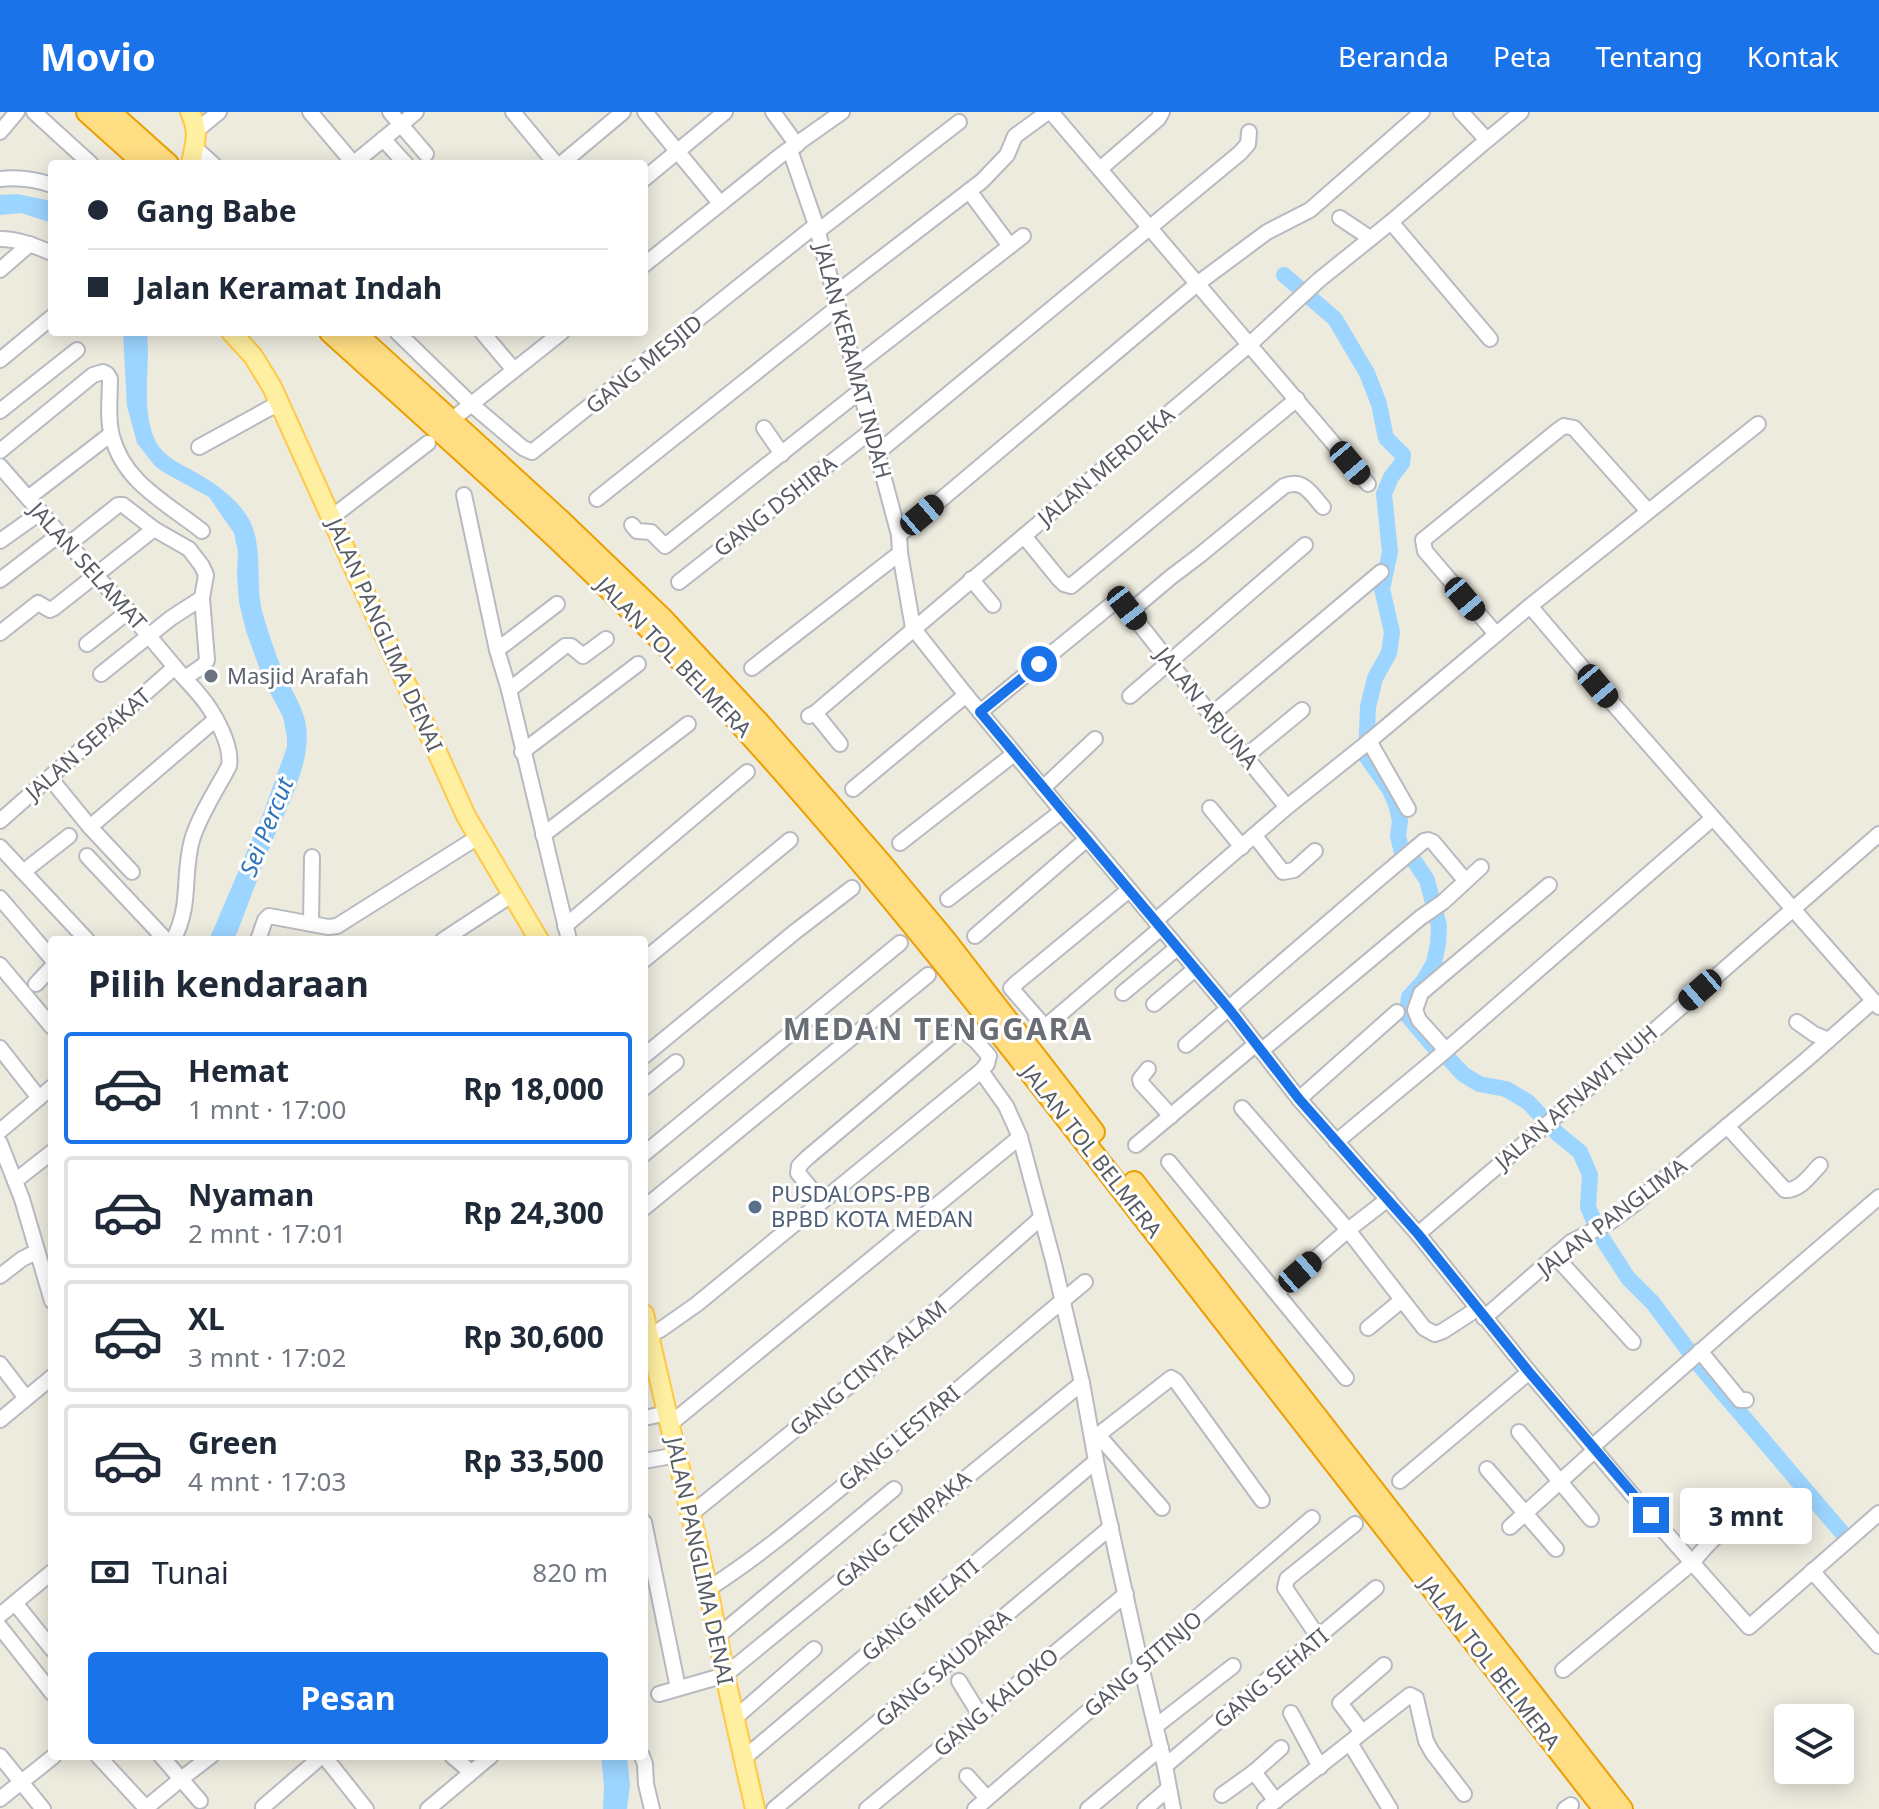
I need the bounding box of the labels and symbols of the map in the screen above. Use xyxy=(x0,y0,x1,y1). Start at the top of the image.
street label: JALAN KERAMAT INDAH xyxy=(808,238,900,482)
street label: GANG MESJID xyxy=(579,307,708,420)
street label: JALAN MERDEKA xyxy=(1029,399,1181,533)
car xyxy=(1325,437,1375,489)
street label: GANG DSHIRA xyxy=(707,447,843,563)
car xyxy=(896,490,948,540)
street label: JALAN SELAMAT xyxy=(22,493,154,636)
street label: JALAN PANGLIMA DENAI xyxy=(320,511,451,756)
street label: JALAN TOL BELMERA xyxy=(589,568,760,744)
car xyxy=(1440,573,1490,625)
car xyxy=(1103,582,1151,634)
street label: JALAN ARJUNA xyxy=(1148,639,1267,775)
route start xyxy=(1021,646,1057,682)
place label: Masjid Arafah xyxy=(227,660,369,690)
car xyxy=(1573,660,1623,712)
marker: Masjid Arafah xyxy=(202,667,220,685)
street label: JALAN SEPAKAT xyxy=(17,680,156,807)
water label: Sei Percut xyxy=(231,771,301,881)
car xyxy=(1674,965,1726,1015)
district label: MEDAN TENGGARA xyxy=(783,1008,1093,1049)
street label: JALAN AFNAWI NUH xyxy=(1486,1017,1663,1177)
street label: JALAN TOL BELMERA xyxy=(1014,1056,1171,1244)
street label: JALAN PANGLIMA xyxy=(1529,1149,1693,1284)
place label: PUSDALOPS-PB BPBD KOTA MEDAN xyxy=(771,1178,973,1233)
marker: PUSDALOPS-PB BPBD KOTA MEDAN xyxy=(746,1198,764,1216)
car xyxy=(1274,1247,1326,1297)
street label: GANG CINTA ALAM xyxy=(782,1293,952,1442)
street label: GANG LESTARI xyxy=(831,1377,966,1497)
street label: JALAN PANGLIMA DENAI xyxy=(660,1432,742,1687)
street label: GANG CEMPAKA xyxy=(828,1462,977,1594)
callout: 3 mnt xyxy=(1679,1487,1811,1543)
route end xyxy=(1633,1497,1669,1533)
street label: GANG MELATI xyxy=(854,1551,984,1667)
street label: JALAN TOL BELMERA xyxy=(1412,1568,1569,1756)
street label: GANG SAUDARA xyxy=(868,1601,1017,1733)
street label: GANG SITINJO xyxy=(1077,1603,1208,1723)
street label: GANG SEHATI xyxy=(1207,1620,1334,1734)
street label: GANG KALOKO xyxy=(926,1640,1064,1762)

